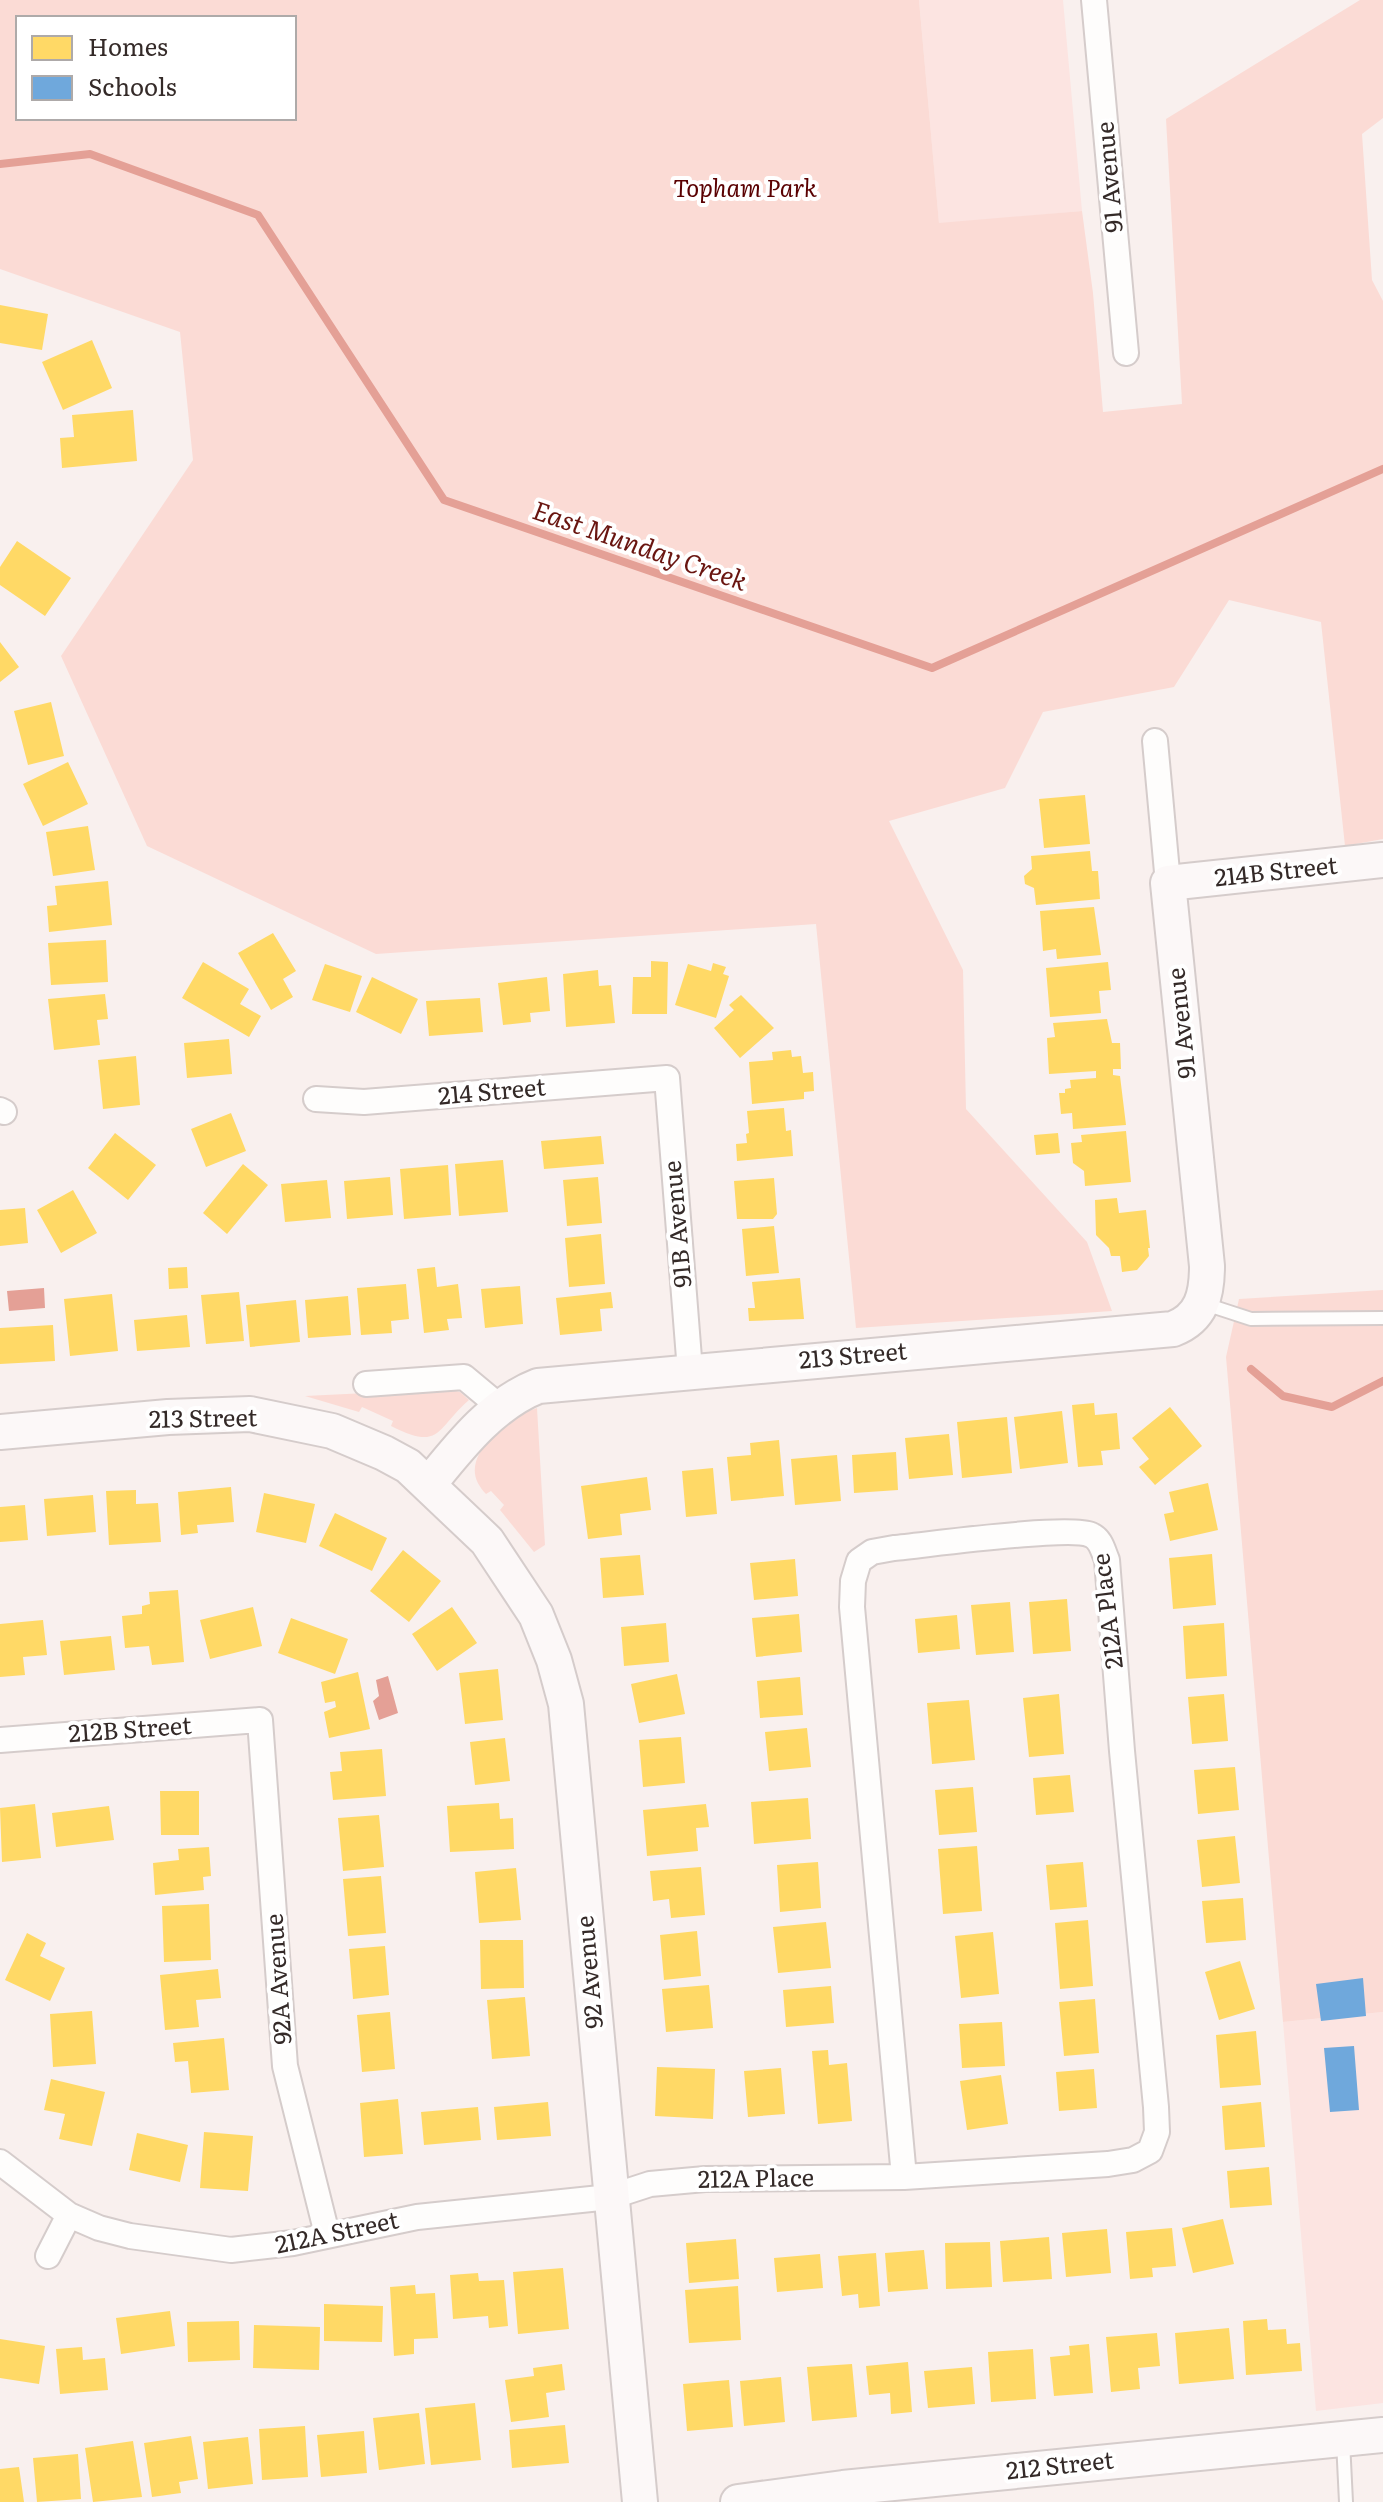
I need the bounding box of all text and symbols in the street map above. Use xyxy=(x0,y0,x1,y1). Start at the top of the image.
legend xyxy=(16,16,296,120)
text: Homes xyxy=(88,28,168,63)
text: Schools xyxy=(88,68,177,103)
street label: 91 Avenue xyxy=(1085,120,1130,234)
park label: Topham Park xyxy=(673,169,818,204)
water label: East Munday Creek xyxy=(528,489,754,599)
street label: 214B Street xyxy=(1212,846,1339,893)
street label: 91 Avenue xyxy=(1156,966,1203,1080)
street label: 214 Street xyxy=(437,1067,547,1112)
street label: 91B Avenue xyxy=(653,1159,698,1289)
street label: 213 Street xyxy=(797,1331,909,1376)
street label: 213 Street xyxy=(148,1398,258,1435)
street label: 212A Place xyxy=(1081,1552,1130,1671)
street label: 212B Street xyxy=(67,1706,193,1749)
street label: 92A Avenue xyxy=(254,1913,299,2046)
street label: 92 Avenue xyxy=(565,1914,610,2030)
street label: 212A Place xyxy=(698,2158,814,2195)
street label: 212A Street xyxy=(272,2200,402,2261)
street label: 212 Street xyxy=(1004,2440,1115,2487)

